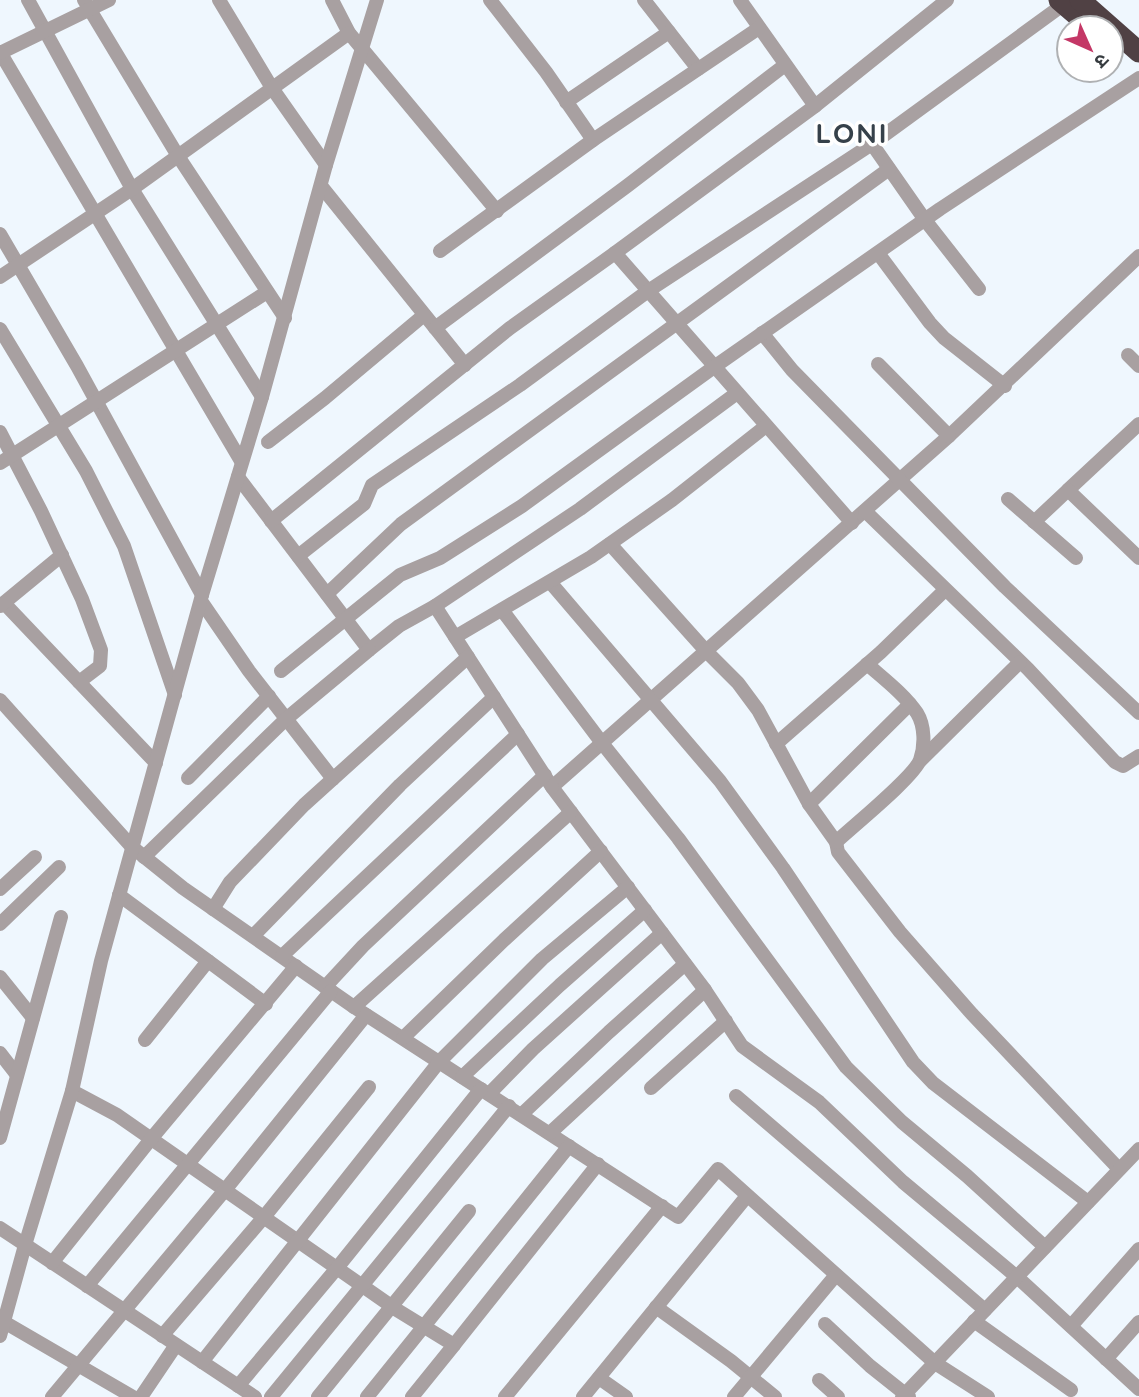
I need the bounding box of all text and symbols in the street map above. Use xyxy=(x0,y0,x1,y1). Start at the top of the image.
north arrow xyxy=(1055,14,1125,84)
text: उ xyxy=(1089,49,1114,74)
district label: LONI xyxy=(816,115,889,150)

